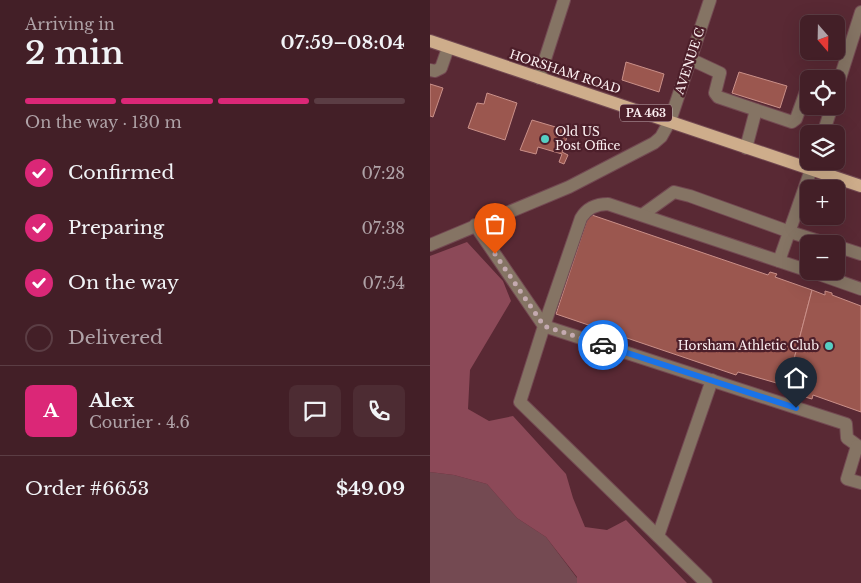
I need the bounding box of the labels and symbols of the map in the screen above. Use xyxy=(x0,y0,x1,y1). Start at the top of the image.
north arrow xyxy=(800,15,845,60)
street label: AVENUE C xyxy=(671,26,707,97)
street label: HORSHAM ROAD xyxy=(508,46,623,97)
road number: PA 463 xyxy=(620,105,672,122)
place label: Old US Post Office xyxy=(555,124,621,153)
marker: Old US Post Office xyxy=(539,133,551,145)
pin xyxy=(474,203,516,254)
courier xyxy=(578,320,628,370)
place label: Horsham Athletic Club xyxy=(678,338,819,353)
marker: Horsham Athletic Club xyxy=(823,340,835,352)
pin xyxy=(775,357,817,408)

